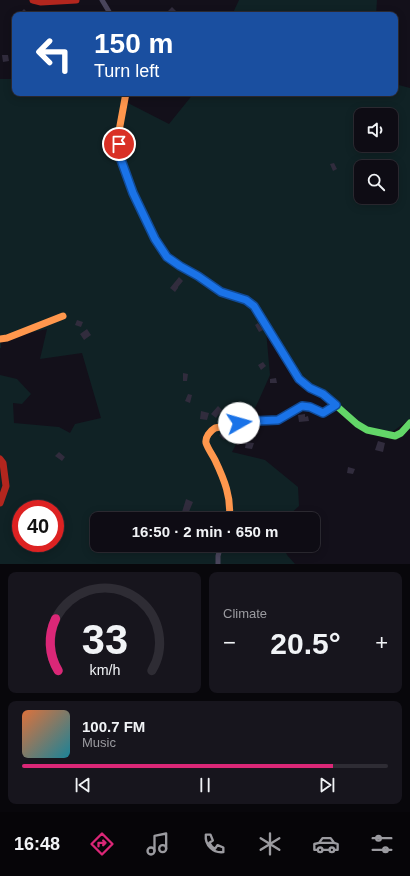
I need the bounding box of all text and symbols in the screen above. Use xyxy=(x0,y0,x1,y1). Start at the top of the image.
icon: left xyxy=(28,28,80,80)
text: 150 m xyxy=(94,28,173,59)
text: Turn left xyxy=(94,61,159,81)
map controls xyxy=(354,108,398,204)
button: sound xyxy=(354,108,398,152)
pin xyxy=(102,127,136,161)
icon: arrive xyxy=(108,133,130,155)
button: search xyxy=(354,160,398,204)
position arrow xyxy=(218,402,260,444)
speed limit sign: 40 xyxy=(12,500,64,552)
text: 16:50 · 2 min · 650 m xyxy=(132,523,278,540)
text: Climate xyxy=(223,606,267,621)
text: 33 xyxy=(81,615,128,662)
text: 20.5° xyxy=(270,627,341,660)
text: − xyxy=(223,630,236,655)
text: + xyxy=(375,630,388,655)
text: km/h xyxy=(89,661,120,677)
text: 100.7 FM xyxy=(82,718,145,735)
text: Music xyxy=(82,735,116,750)
icon: previous xyxy=(72,774,94,796)
icon: pause xyxy=(194,774,216,796)
icon: next xyxy=(316,774,338,796)
icon: directions xyxy=(88,830,116,858)
icon: music xyxy=(144,830,172,858)
icon: phone xyxy=(200,830,228,858)
icon: climate xyxy=(256,830,284,858)
icon: car xyxy=(312,830,340,858)
icon: filters xyxy=(368,830,396,858)
text: 16:48 xyxy=(14,834,60,854)

